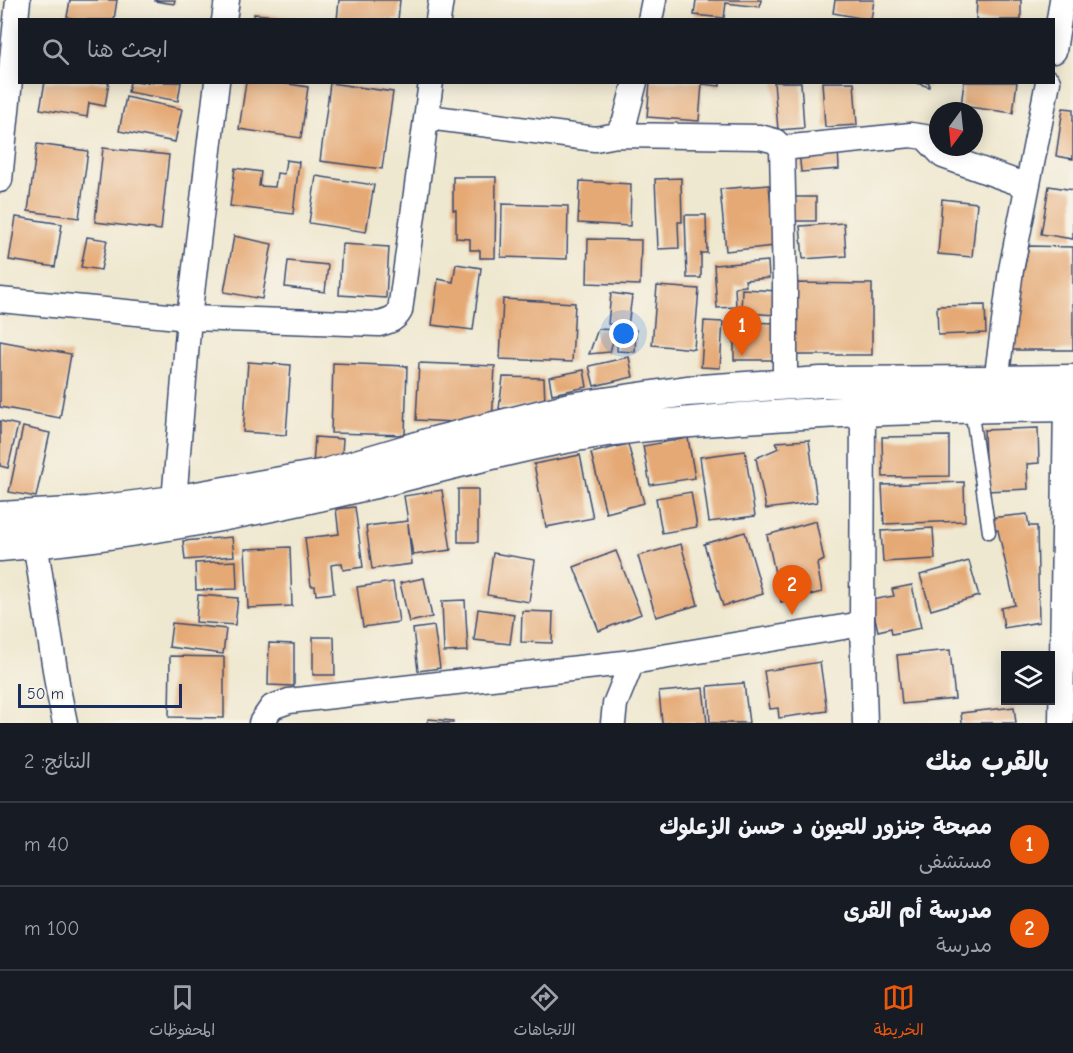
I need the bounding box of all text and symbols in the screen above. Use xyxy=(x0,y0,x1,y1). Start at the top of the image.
search box xyxy=(18,18,1055,84)
icon: search xyxy=(39,35,72,68)
text: ابحث هنا xyxy=(87,37,168,63)
north arrow xyxy=(929,102,983,156)
pin: 1 xyxy=(722,306,762,356)
your location xyxy=(609,319,638,348)
pin: 2 xyxy=(772,566,812,615)
map controls xyxy=(1001,651,1055,705)
button: layers xyxy=(1001,651,1055,705)
scale bar xyxy=(18,681,182,708)
text: 50 m xyxy=(27,685,64,703)
text: بالقرب منك xyxy=(926,747,1049,777)
text: النتائج: 2 xyxy=(24,750,91,773)
text: مصحة جنزور للعيون د حسن الزعلوك xyxy=(660,814,992,840)
text: 40 m xyxy=(24,833,69,856)
text: 1 xyxy=(1026,833,1033,856)
text: مستشفى xyxy=(919,850,992,873)
text: مدرسة أم القرى xyxy=(844,898,992,924)
text: 100 m xyxy=(24,917,80,940)
text: 2 xyxy=(1025,917,1034,940)
text: مدرسة xyxy=(936,934,992,957)
tab: المحفوظات xyxy=(149,981,215,1044)
tab: الاتجاهات xyxy=(514,981,575,1044)
tab: الخريطة xyxy=(874,981,924,1044)

